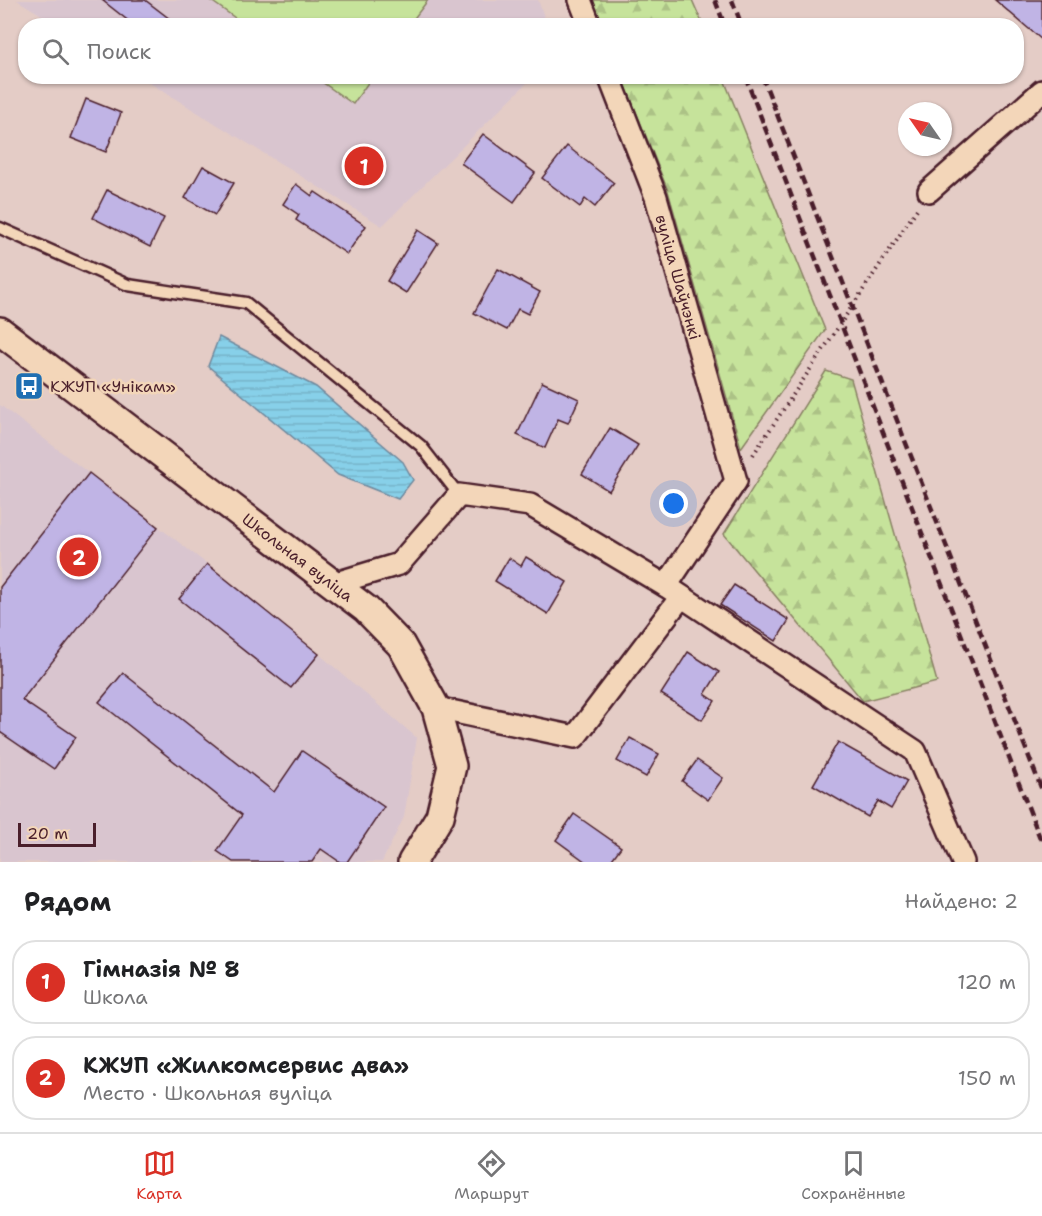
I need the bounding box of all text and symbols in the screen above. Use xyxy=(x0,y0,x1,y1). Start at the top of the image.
search box xyxy=(18,18,1024,84)
icon: search xyxy=(39,35,72,68)
text: Поиск xyxy=(87,37,151,66)
north arrow xyxy=(898,102,952,156)
pin: 1 xyxy=(344,144,384,188)
street label: вуліца Шаўчэнкі xyxy=(651,212,706,342)
bus stop icon: КЖУП «Унікам» xyxy=(13,370,45,402)
place label: КЖУП «Унікам» xyxy=(50,376,176,397)
your location xyxy=(659,489,688,518)
street label: Школьная вуліца xyxy=(238,508,358,606)
pin: 2 xyxy=(60,534,98,580)
scale bar xyxy=(18,820,96,848)
text: 20 m xyxy=(27,823,68,844)
text: Рядом xyxy=(24,884,111,919)
text: Найдено: 2 xyxy=(905,888,1018,914)
text: Гімназія № 8 xyxy=(83,955,240,984)
text: 1 xyxy=(41,969,50,995)
text: 120 m xyxy=(957,969,1016,995)
text: Школа xyxy=(83,984,148,1010)
text: КЖУП «Жилкомсервис два» xyxy=(83,1051,409,1080)
text: 2 xyxy=(39,1065,53,1091)
text: 150 m xyxy=(958,1065,1016,1091)
text: Место · Школьная вуліца xyxy=(83,1080,332,1106)
tab: Карта xyxy=(136,1147,182,1204)
tab: Маршрут xyxy=(454,1147,529,1204)
tab: Сохранённые xyxy=(801,1147,906,1204)

